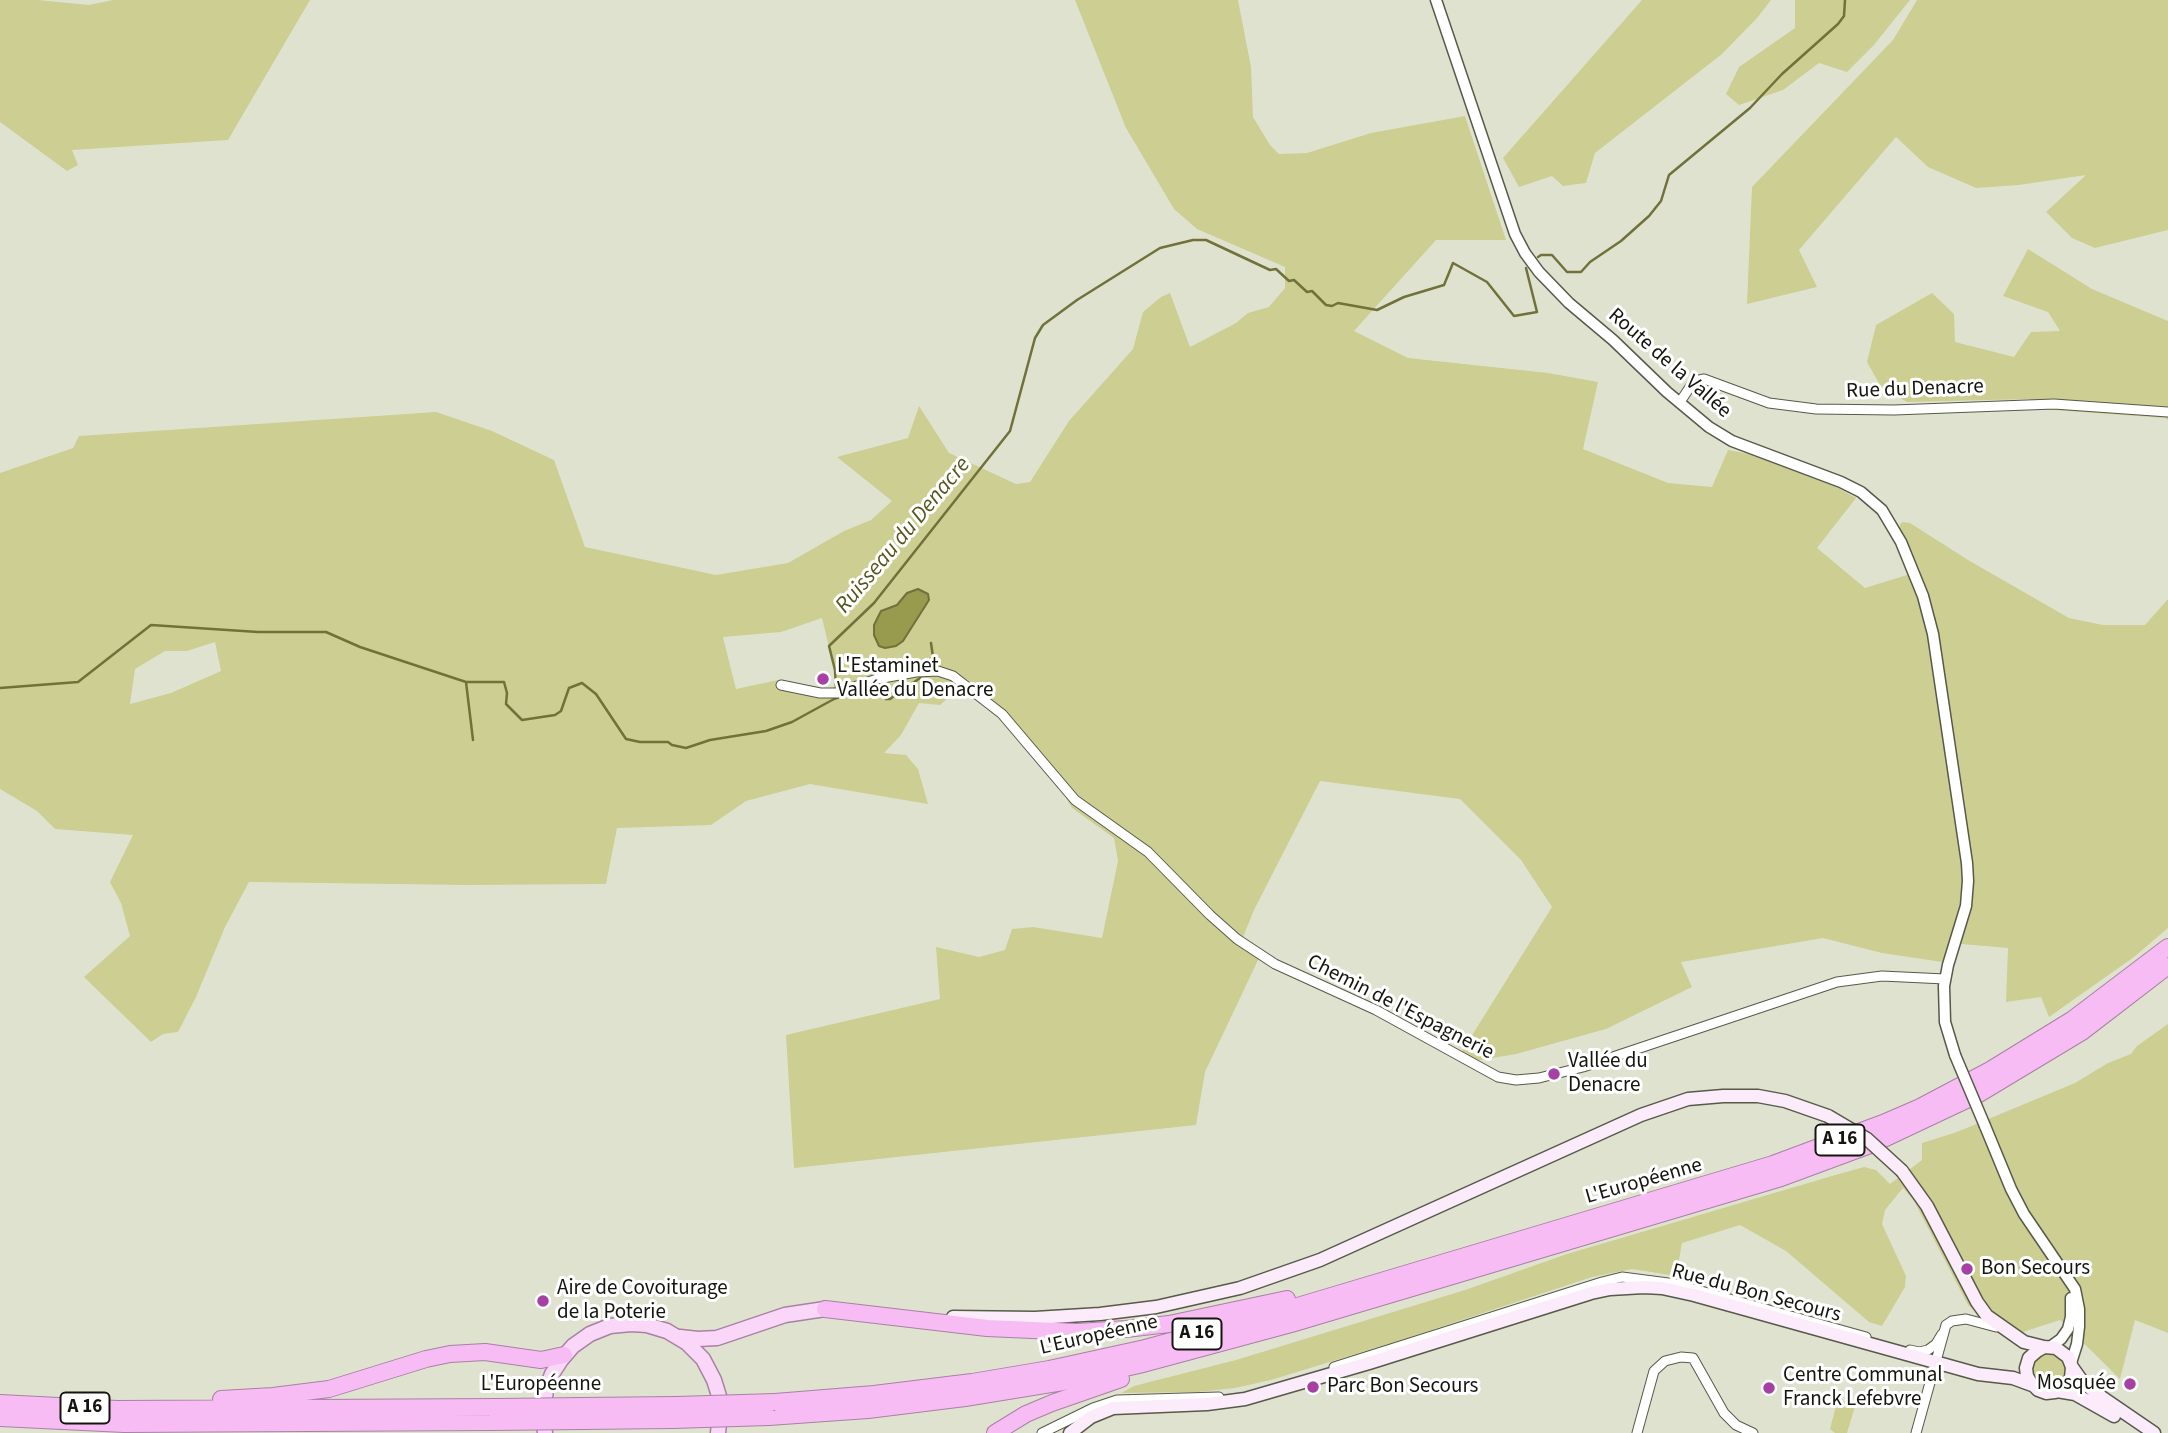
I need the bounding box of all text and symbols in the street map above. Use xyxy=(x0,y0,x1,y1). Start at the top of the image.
street label: Route de la Vallée xyxy=(1602,304,1736,424)
street label: Rue du Denacre xyxy=(1846,375,1984,405)
water label: Ruisseau du Denacre xyxy=(831,452,977,620)
place label: L'Estaminet Vallée du Denacre xyxy=(837,654,993,704)
marker: L'Estaminet Vallée du Denacre xyxy=(815,671,831,687)
street label: Chemin de l'Espagnerie xyxy=(1302,950,1498,1066)
place label: Vallée du Denacre xyxy=(1568,1049,1648,1099)
marker: Vallée du Denacre xyxy=(1546,1066,1562,1082)
road number: A 16 xyxy=(1815,1124,1864,1156)
street label: L'Européenne xyxy=(1583,1153,1705,1211)
place label: Bon Secours xyxy=(1981,1256,2090,1282)
street label: Rue du Bon Secours xyxy=(1669,1259,1843,1329)
marker: Bon Secours xyxy=(1959,1261,1975,1277)
place label: Aire de Covoiturage de la Poterie xyxy=(557,1276,728,1326)
marker: Aire de Covoiturage de la Poterie xyxy=(535,1293,551,1309)
street label: L'Européenne xyxy=(1038,1310,1160,1362)
road number: A 16 xyxy=(1172,1318,1222,1350)
place label: Centre Communal Franck Lefebvre xyxy=(1783,1363,1943,1413)
place label: Mosquée xyxy=(2037,1371,2116,1397)
street label: L'Européenne xyxy=(481,1372,601,1398)
place label: Parc Bon Secours xyxy=(1327,1374,1478,1400)
marker: Mosquée xyxy=(2122,1376,2138,1392)
marker: Parc Bon Secours xyxy=(1305,1379,1321,1395)
marker: Centre Communal Franck Lefebvre xyxy=(1761,1380,1777,1396)
road number: A 16 xyxy=(60,1392,110,1424)

